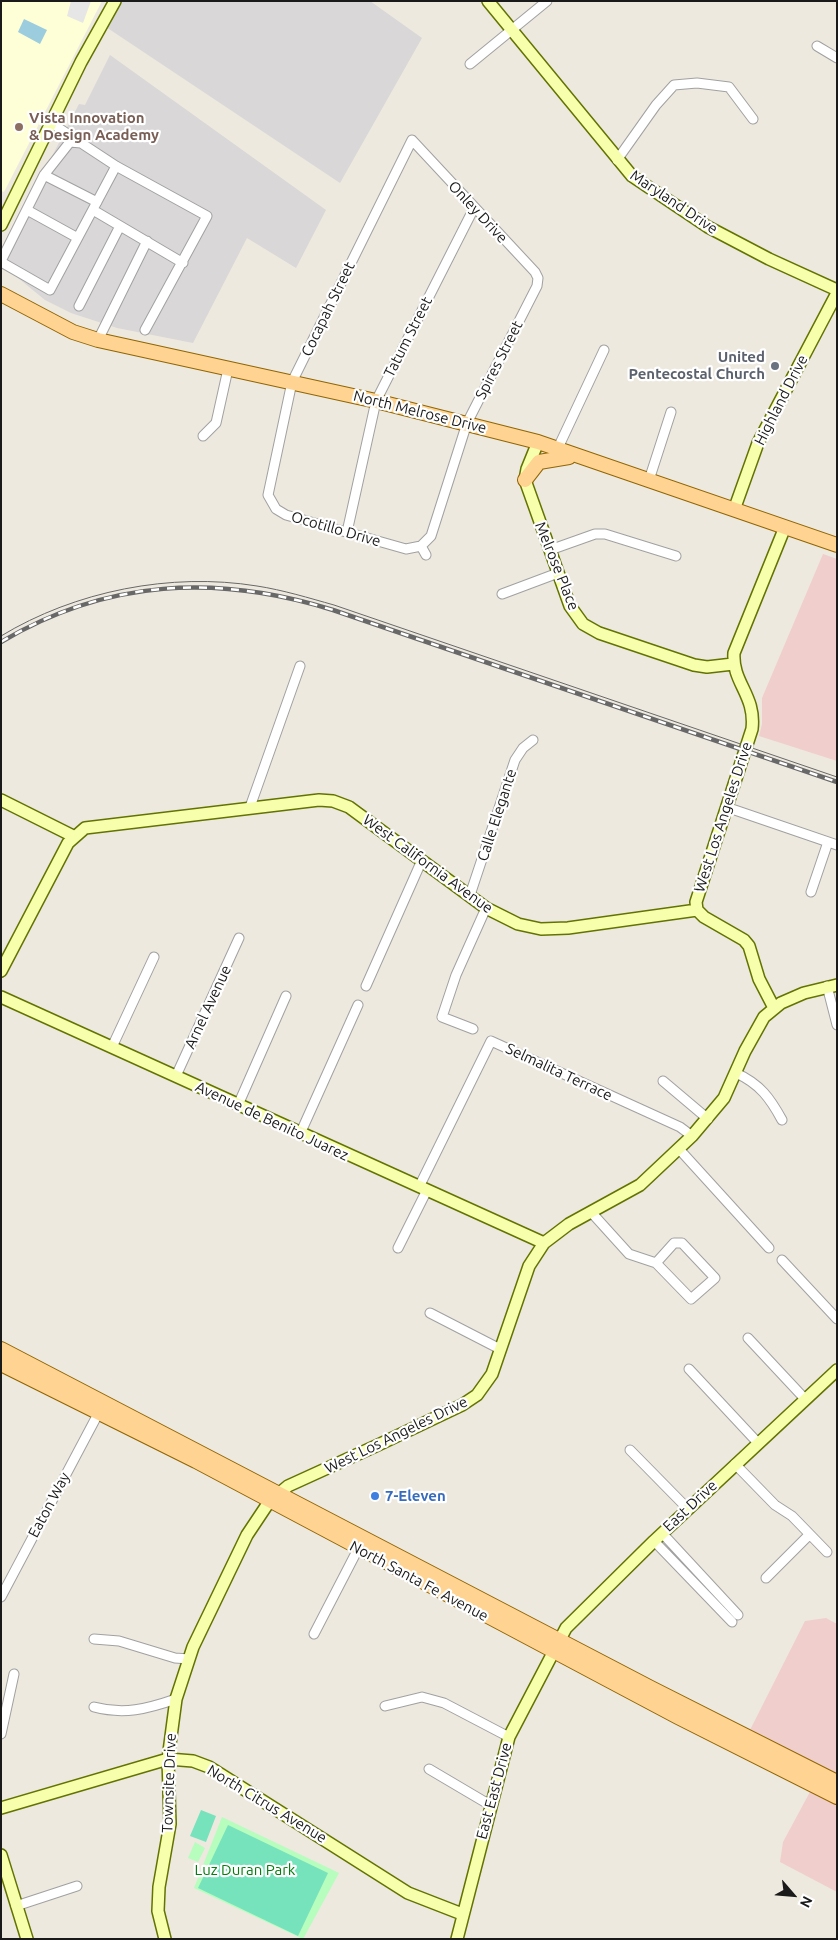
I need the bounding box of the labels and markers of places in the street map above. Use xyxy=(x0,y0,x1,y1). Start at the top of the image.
place label: Vista Innovation & Design Academy xyxy=(29,109,159,144)
marker: Vista Innovation & Design Academy xyxy=(13,121,25,133)
place label: United Pentecostal Church xyxy=(628,348,765,383)
marker: United Pentecostal Church xyxy=(769,360,781,372)
place label: 7-Eleven xyxy=(385,1487,446,1505)
marker: 7-Eleven xyxy=(369,1490,381,1502)

